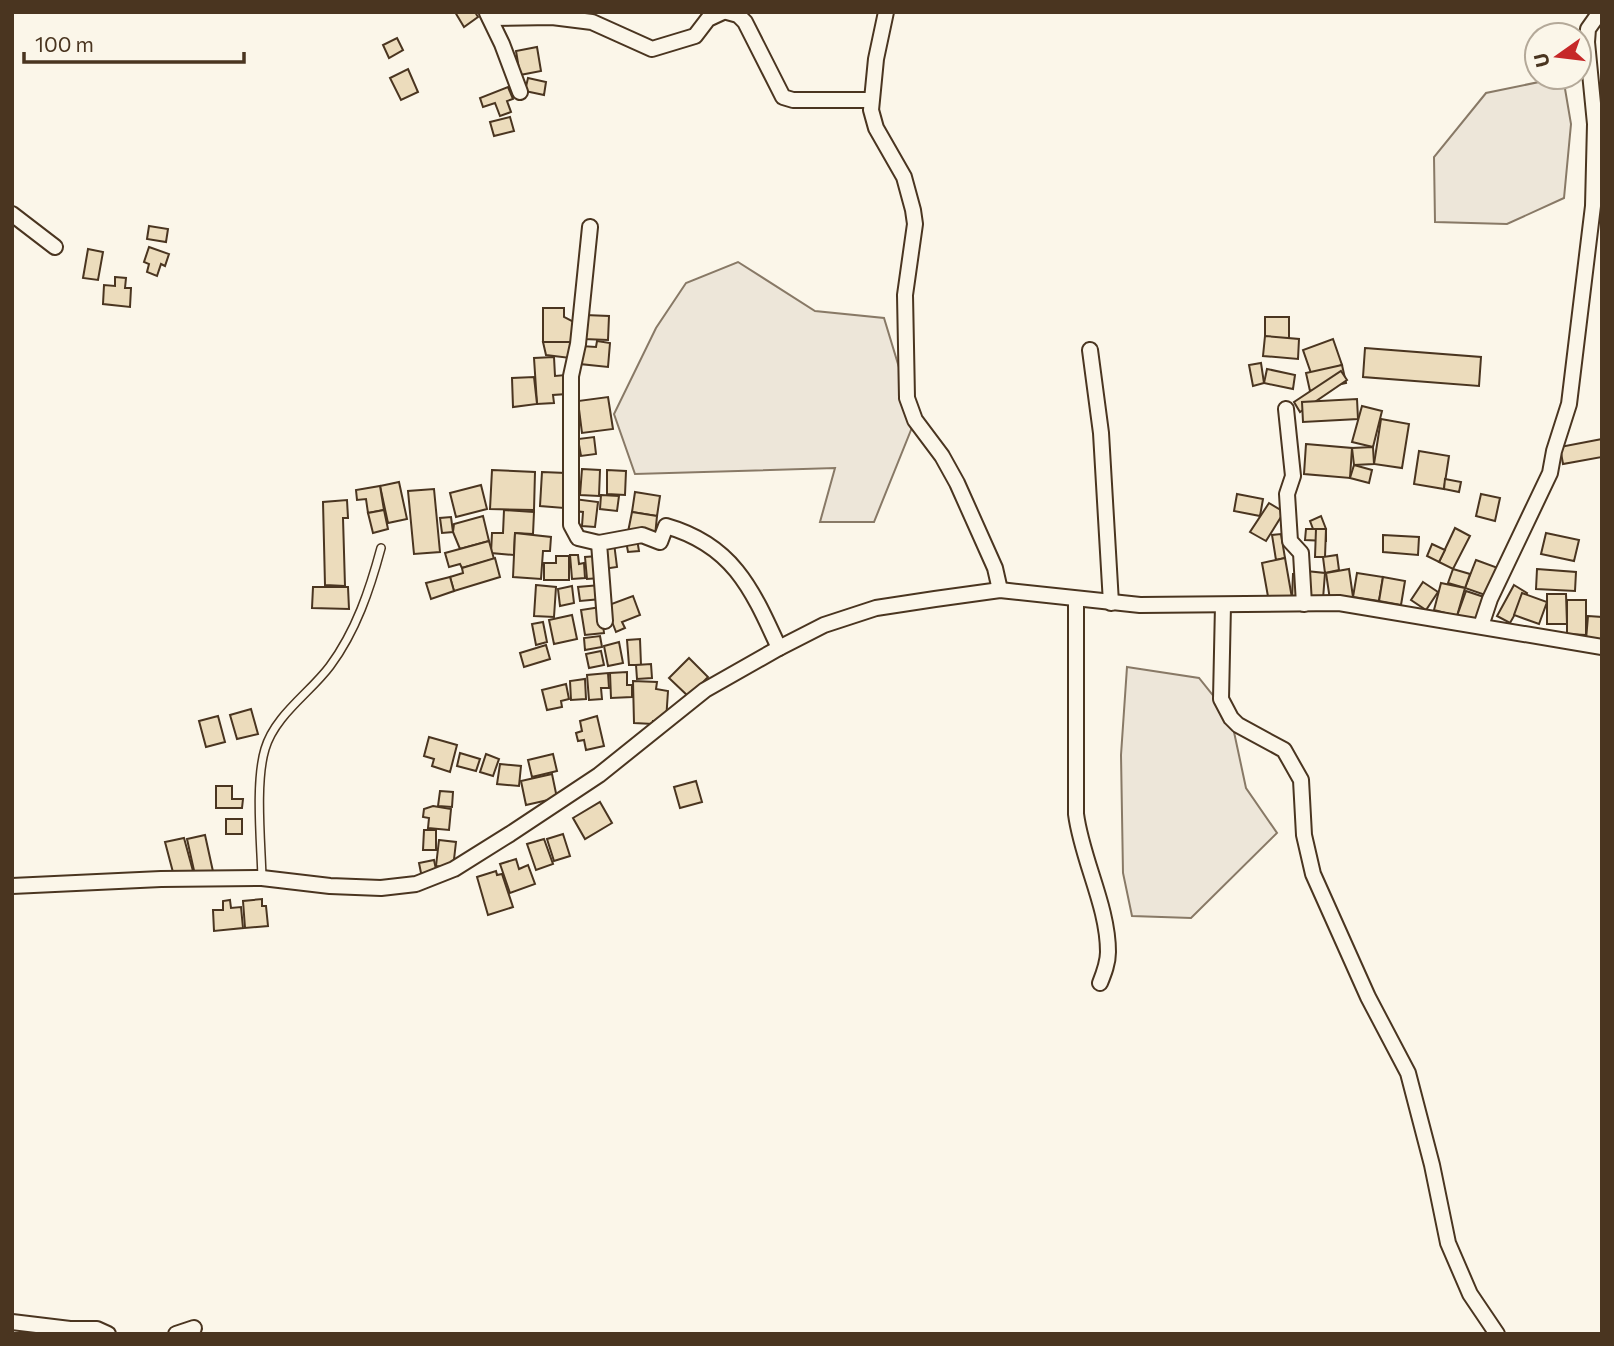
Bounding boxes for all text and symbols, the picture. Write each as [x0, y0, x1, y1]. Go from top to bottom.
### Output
scale bar [24, 21, 245, 65]
north arrow [1523, 21, 1593, 91]
text: 100 m [35, 31, 94, 56]
text: U [1528, 51, 1554, 70]

